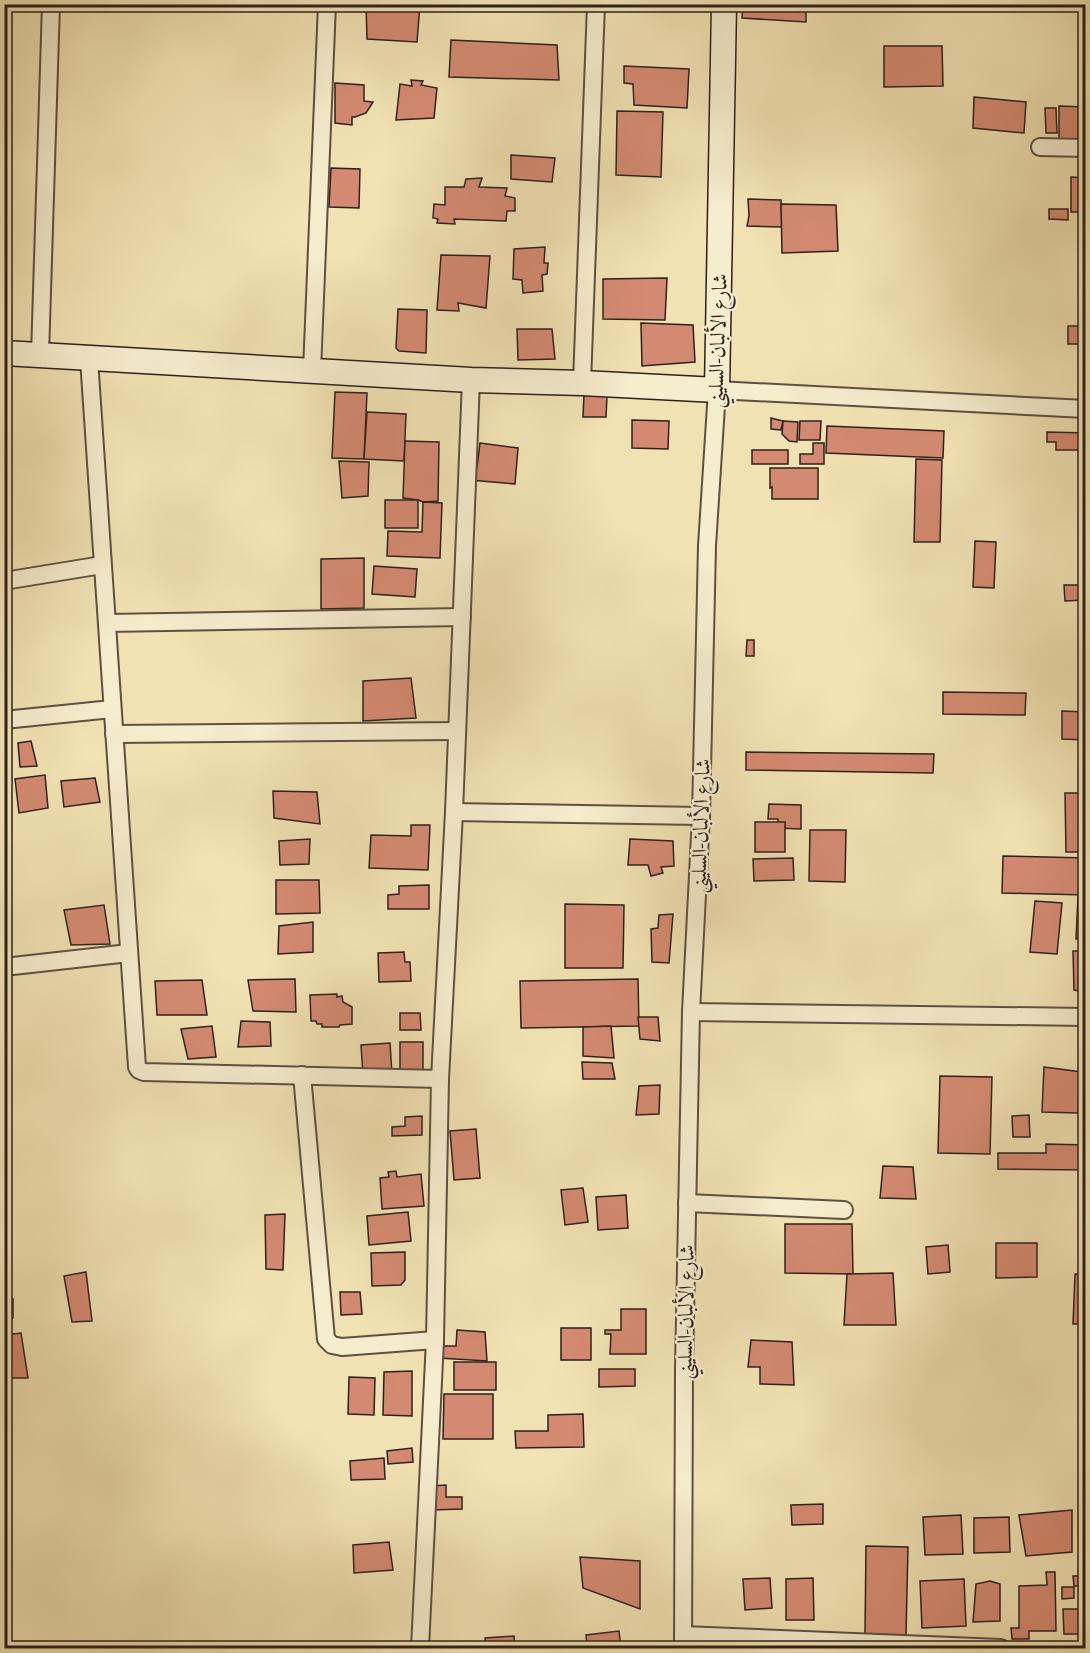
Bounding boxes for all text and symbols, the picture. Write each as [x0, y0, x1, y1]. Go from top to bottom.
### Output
street label: شارع الألبان-السليني [700, 273, 740, 409]
street label: شارع الألبان-السليني [683, 758, 723, 894]
street label: شارع الألبان-السليني [669, 1244, 707, 1380]

